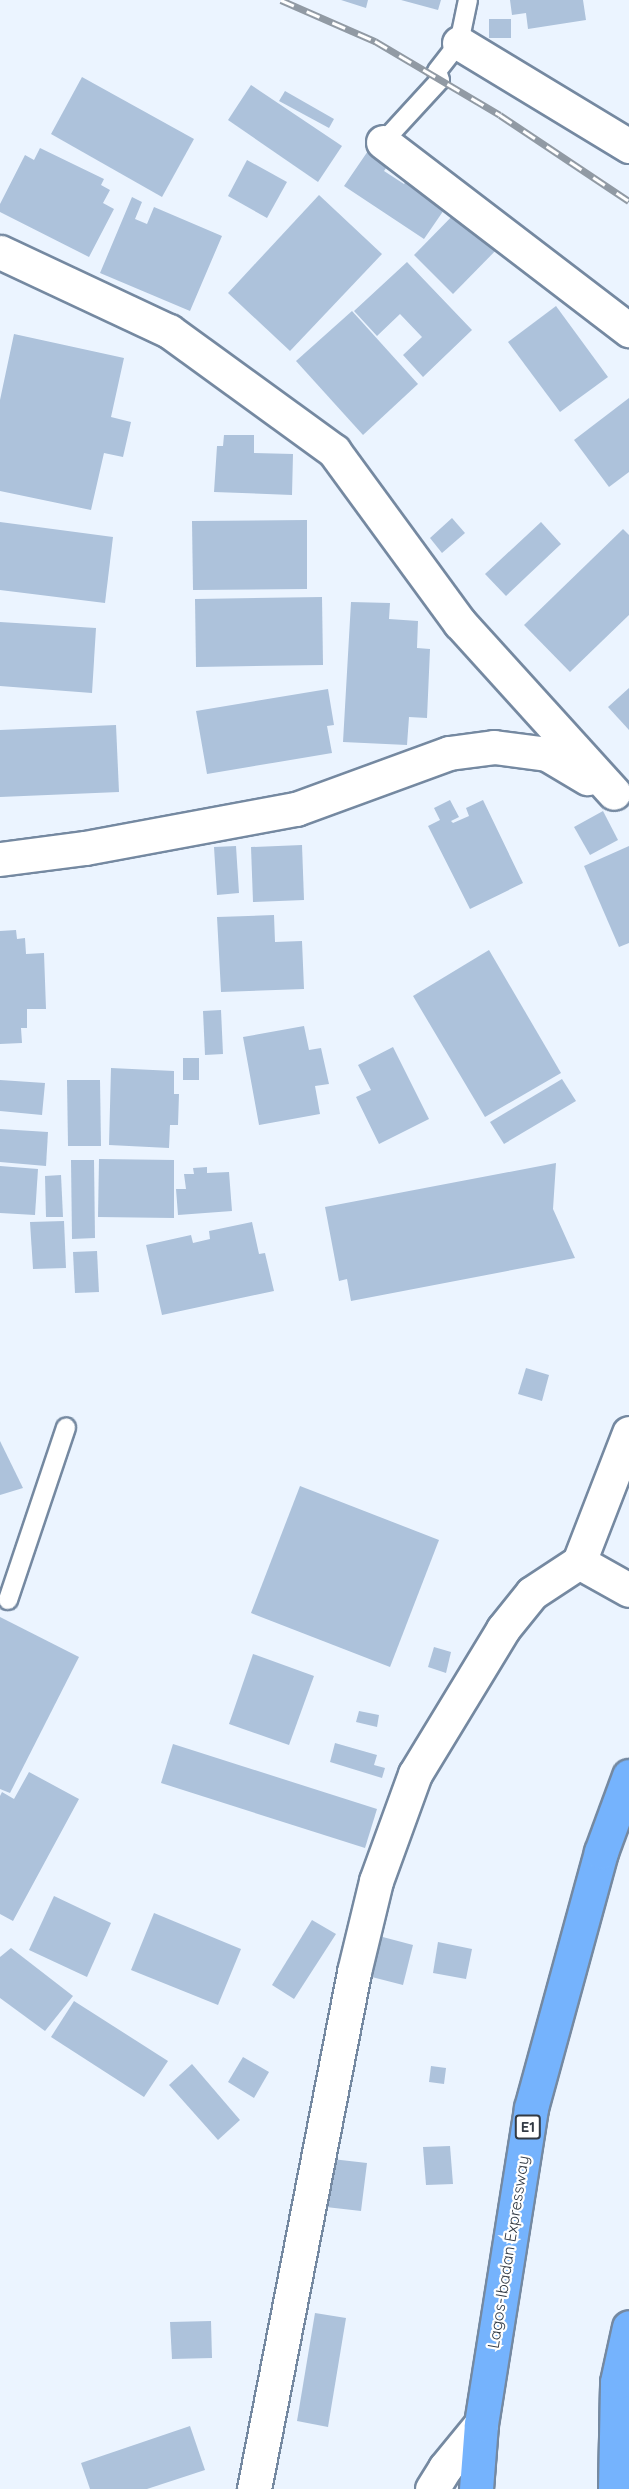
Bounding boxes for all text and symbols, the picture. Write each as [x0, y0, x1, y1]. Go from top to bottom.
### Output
road number: E1 [514, 2115, 542, 2139]
street label: Lagos-Ibadan Expressway [483, 2154, 533, 2350]

